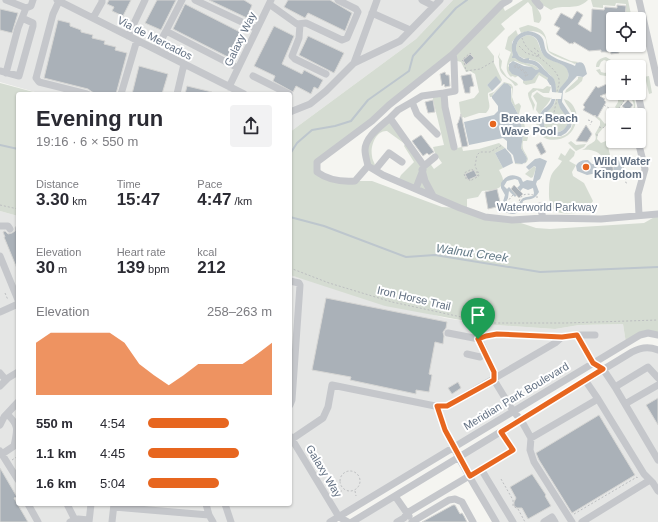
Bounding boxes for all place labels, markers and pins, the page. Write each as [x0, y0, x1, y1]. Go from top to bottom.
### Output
place label: Breaker Beach Wave Pool [501, 112, 578, 137]
marker: Breaker Beach Wave Pool [488, 119, 498, 129]
place label: Wild Water Kingdom [594, 155, 651, 180]
marker: Wild Water Kingdom [581, 162, 591, 172]
pin [461, 298, 495, 339]

